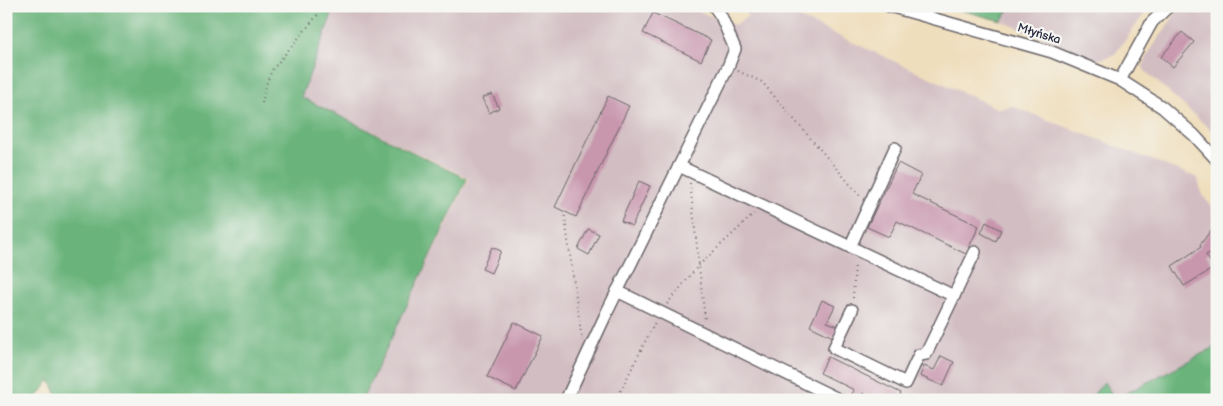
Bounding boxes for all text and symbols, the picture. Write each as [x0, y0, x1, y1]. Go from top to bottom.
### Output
street label: Młyńska [1016, 20, 1063, 48]

